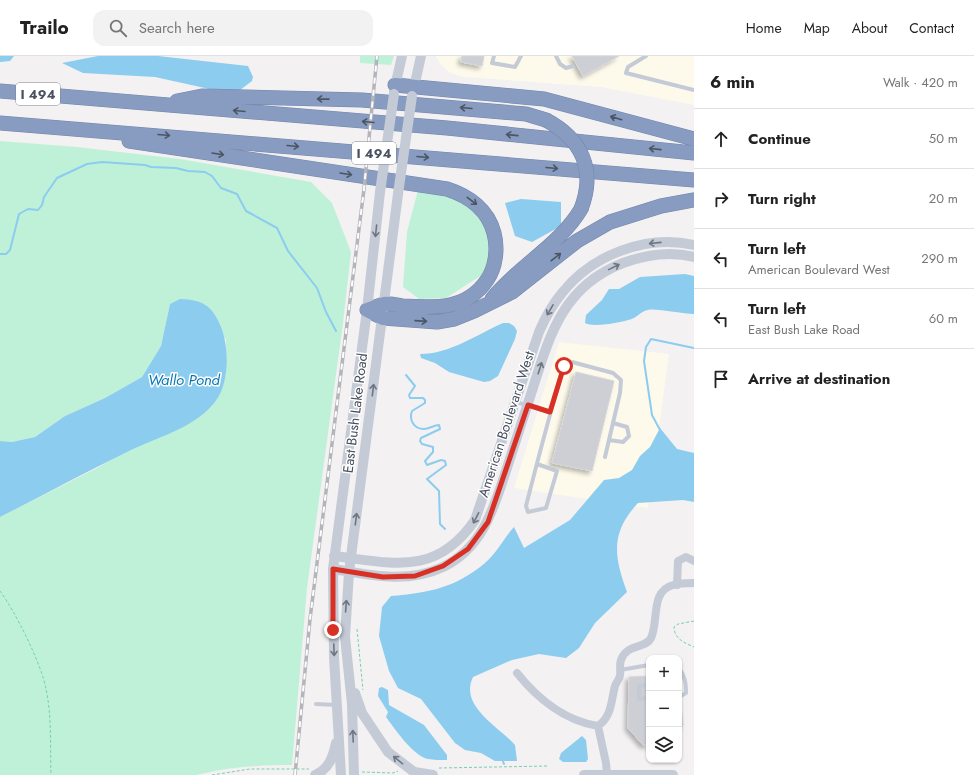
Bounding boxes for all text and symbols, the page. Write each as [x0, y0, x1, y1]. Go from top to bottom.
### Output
search box [93, 10, 373, 46]
text: Trailo [20, 14, 69, 41]
icon: search [107, 17, 129, 39]
text: Search here [139, 17, 215, 39]
text: Home [746, 18, 782, 38]
text: Map [804, 18, 830, 38]
text: About [852, 18, 887, 38]
text: Contact [909, 18, 954, 38]
text: 6 min [710, 70, 755, 94]
text: Walk · 420 m [883, 73, 958, 92]
road number: I 494 [16, 83, 60, 105]
one-way arrow [317, 95, 330, 103]
one-way arrow [460, 105, 473, 112]
one-way arrow [233, 107, 246, 114]
one-way arrow [610, 114, 623, 121]
one-way arrow [362, 118, 375, 125]
icon: ahead [710, 128, 732, 150]
text: Continue [748, 128, 811, 150]
text: 50 m [929, 129, 958, 148]
one-way arrow [506, 131, 519, 138]
one-way arrow [157, 132, 170, 139]
road number: I 494 [352, 142, 396, 164]
one-way arrow [286, 143, 299, 150]
one-way arrow [649, 145, 662, 153]
one-way arrow [211, 150, 224, 158]
one-way arrow [416, 153, 429, 161]
one-way arrow [545, 164, 558, 171]
one-way arrow [339, 170, 352, 178]
icon: right [710, 188, 732, 210]
text: Turn right [748, 188, 816, 210]
text: 20 m [929, 189, 958, 208]
one-way arrow [466, 197, 477, 206]
one-way arrow [372, 224, 379, 237]
text: Turn left [748, 238, 806, 260]
one-way arrow [649, 240, 662, 247]
icon: left [710, 248, 732, 270]
text: 290 m [921, 249, 958, 268]
one-way arrow [550, 253, 561, 262]
text: American Boulevard West [748, 260, 890, 279]
one-way arrow [608, 263, 620, 271]
text: Turn left [748, 298, 806, 320]
one-way arrow [545, 304, 553, 316]
icon: left [710, 308, 732, 330]
text: 60 m [929, 309, 958, 328]
one-way arrow [414, 317, 427, 324]
text: East Bush Lake Road [748, 320, 860, 339]
street label: American Boulevard West [473, 348, 539, 500]
street label: East Bush Lake Road [338, 352, 372, 474]
route start [555, 357, 573, 375]
one-way arrow [536, 363, 544, 375]
icon: arrive [710, 368, 732, 390]
text: Arrive at destination [748, 368, 890, 390]
water label: Wallo Pond [148, 369, 221, 391]
one-way arrow [369, 384, 376, 397]
one-way arrow [471, 512, 479, 524]
one-way arrow [352, 513, 360, 526]
one-way arrow [343, 600, 350, 613]
route end [324, 621, 342, 639]
one-way arrow [330, 643, 338, 656]
map controls [646, 655, 682, 763]
button: + [646, 655, 682, 691]
button: − [646, 691, 682, 727]
button: layers [646, 727, 682, 763]
one-way arrow [349, 730, 357, 743]
one-way arrow [393, 756, 404, 765]

